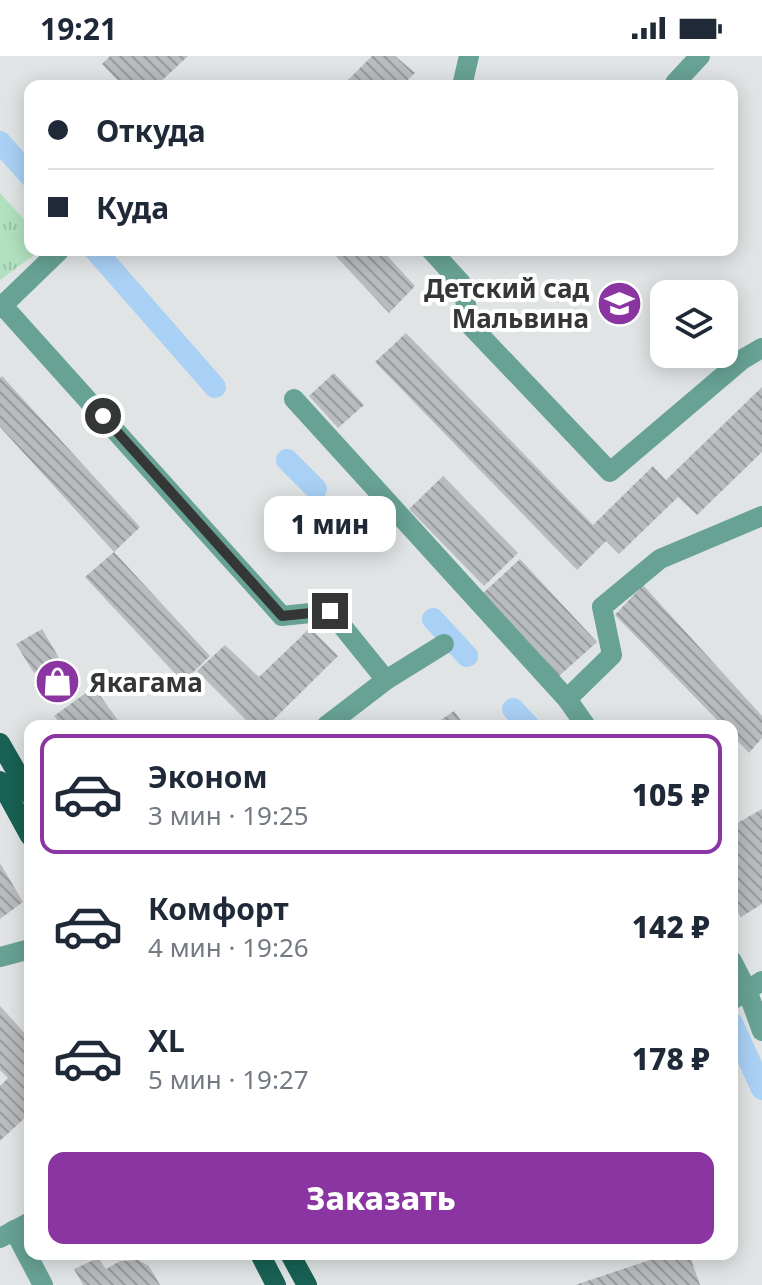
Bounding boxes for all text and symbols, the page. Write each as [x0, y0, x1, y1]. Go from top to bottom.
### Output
text: 19:21 [40, 8, 117, 49]
text: Откуда [96, 110, 206, 151]
text: Куда [96, 187, 169, 228]
place label: Детский сад Мальвина [424, 270, 589, 336]
school or university icon: Детский сад Мальвина [596, 279, 644, 327]
map controls [650, 280, 738, 368]
button: layers [650, 280, 738, 368]
route start [85, 398, 121, 434]
callout: 1 мин [264, 495, 396, 551]
text: 1 мин [291, 506, 369, 542]
route end [312, 593, 348, 629]
shop icon: Якагама [34, 658, 82, 706]
place label: Якагама [89, 664, 203, 700]
text: Эконом [148, 756, 268, 797]
icon: car [52, 758, 124, 830]
text: 105 ₽ [632, 774, 710, 815]
text: 3 мин · 19:25 [148, 797, 309, 833]
text: Комфорт [148, 888, 289, 929]
icon: car [52, 890, 124, 962]
text: 142 ₽ [632, 906, 710, 947]
text: 4 мин · 19:26 [148, 929, 309, 965]
text: XL [148, 1020, 185, 1061]
icon: car [52, 1022, 124, 1094]
text: 178 ₽ [632, 1038, 710, 1079]
text: 5 мин · 19:27 [148, 1061, 309, 1097]
button: Заказать [48, 1152, 714, 1244]

